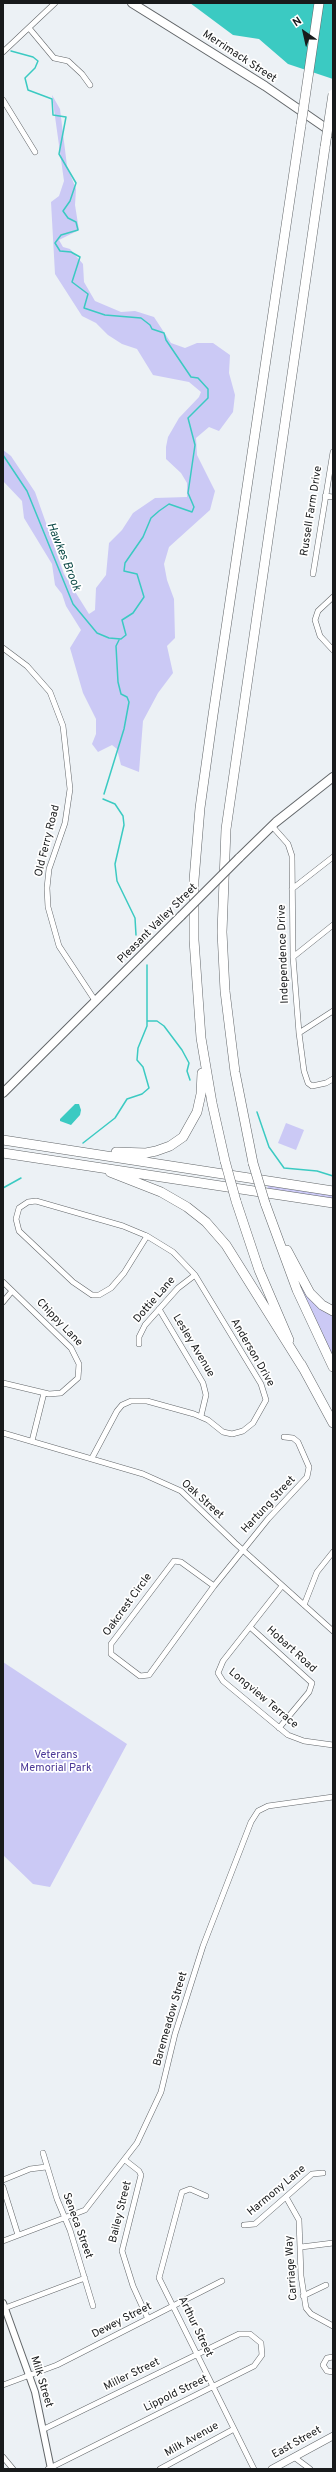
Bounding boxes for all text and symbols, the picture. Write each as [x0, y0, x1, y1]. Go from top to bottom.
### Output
north arrow [284, 12, 324, 52]
text: N [290, 14, 304, 30]
street label: Merrimack Street [199, 28, 279, 86]
street label: Russell Farm Drive [298, 465, 326, 557]
water label: Hawkes Brook [43, 521, 83, 593]
street label: Old Ferry Road [33, 804, 63, 878]
street label: Pleasant Valley Street [115, 881, 201, 967]
street label: Independence Drive [276, 904, 292, 1004]
street label: Dottie Lane [131, 1274, 179, 1326]
street label: Chippy Lane [33, 1296, 85, 1350]
street label: Lesley Avenue [169, 1312, 217, 1380]
street label: Anderson Drive [227, 1317, 277, 1389]
street label: Hartung Street [239, 1474, 299, 1536]
street label: Oak Street [178, 1478, 226, 1522]
street label: Oakcrest Circle [101, 1571, 155, 1639]
street label: Hobart Road [263, 1624, 319, 1676]
street label: Longview Terrace [226, 1666, 300, 1732]
park label: Veterans Memorial Park [20, 1749, 92, 1775]
street label: Baremeadow Street [151, 1970, 191, 2068]
street label: Harmony Lane [245, 2163, 309, 2219]
street label: Bailey Street [107, 2180, 135, 2244]
street label: Seneca Street [59, 2191, 95, 2261]
street label: Carriage Way [283, 2235, 301, 2301]
street label: Arthur Street [175, 2295, 215, 2359]
street label: Dewey Street [90, 2300, 154, 2342]
street label: Milk Street [27, 2355, 55, 2409]
street label: Miller Street [102, 2356, 162, 2394]
street label: Lippold Street [142, 2373, 210, 2415]
street label: Milk Avenue [163, 2420, 221, 2460]
street label: East Street [270, 2424, 324, 2462]

